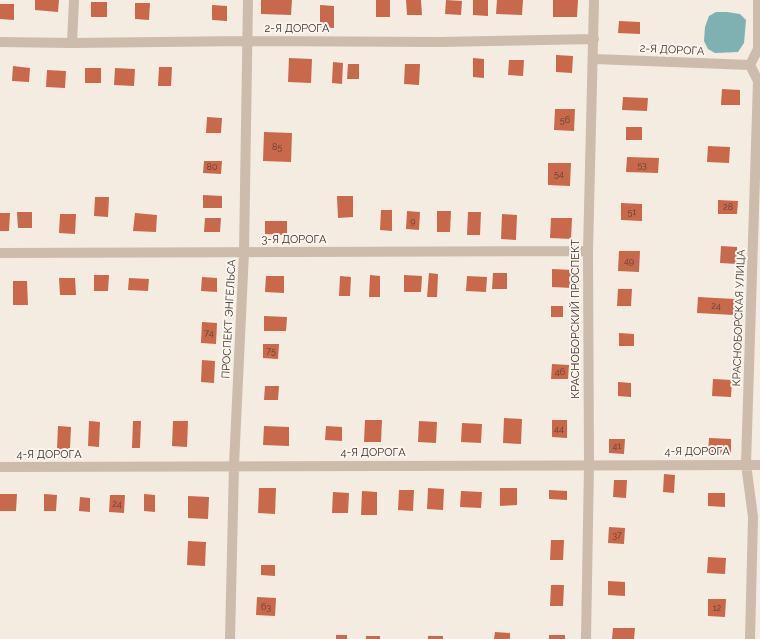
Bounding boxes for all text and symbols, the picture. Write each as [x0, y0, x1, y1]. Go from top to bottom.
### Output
street label: 2-Я ДОРОГА [265, 22, 329, 36]
street label: 2-Я ДОРОГА [639, 42, 705, 58]
house number: 56 [560, 115, 570, 125]
house number: 85 [272, 142, 282, 152]
house number: 53 [637, 160, 647, 170]
house number: 80 [207, 162, 217, 172]
house number: 54 [554, 169, 564, 179]
house number: 28 [723, 202, 733, 212]
house number: 51 [628, 207, 636, 217]
house number: 9 [410, 216, 416, 226]
street label: 3-Я ДОРОГА [261, 233, 327, 247]
street label: КРАСНОБОРСКИЙ ПРОСПЕКТ [569, 239, 583, 399]
street label: КРАСНОБОРСКАЯ УЛИЦА [730, 249, 748, 387]
house number: 49 [624, 256, 634, 266]
street label: ПРОСПЕКТ ЭНГЕЛЬСА [219, 259, 239, 379]
house number: 24 [711, 301, 721, 311]
house number: 74 [204, 328, 214, 338]
house number: 75 [266, 346, 276, 356]
house number: 46 [555, 367, 565, 377]
house number: 44 [554, 424, 564, 434]
house number: 41 [613, 441, 621, 451]
street label: 4-Я ДОРОГА [664, 445, 730, 459]
street label: 4-Я ДОРОГА [340, 446, 406, 460]
street label: 4-Я ДОРОГА [16, 448, 82, 462]
house number: 24 [112, 499, 122, 509]
house number: 37 [612, 530, 622, 540]
house number: 63 [261, 602, 271, 612]
house number: 12 [713, 603, 721, 613]

